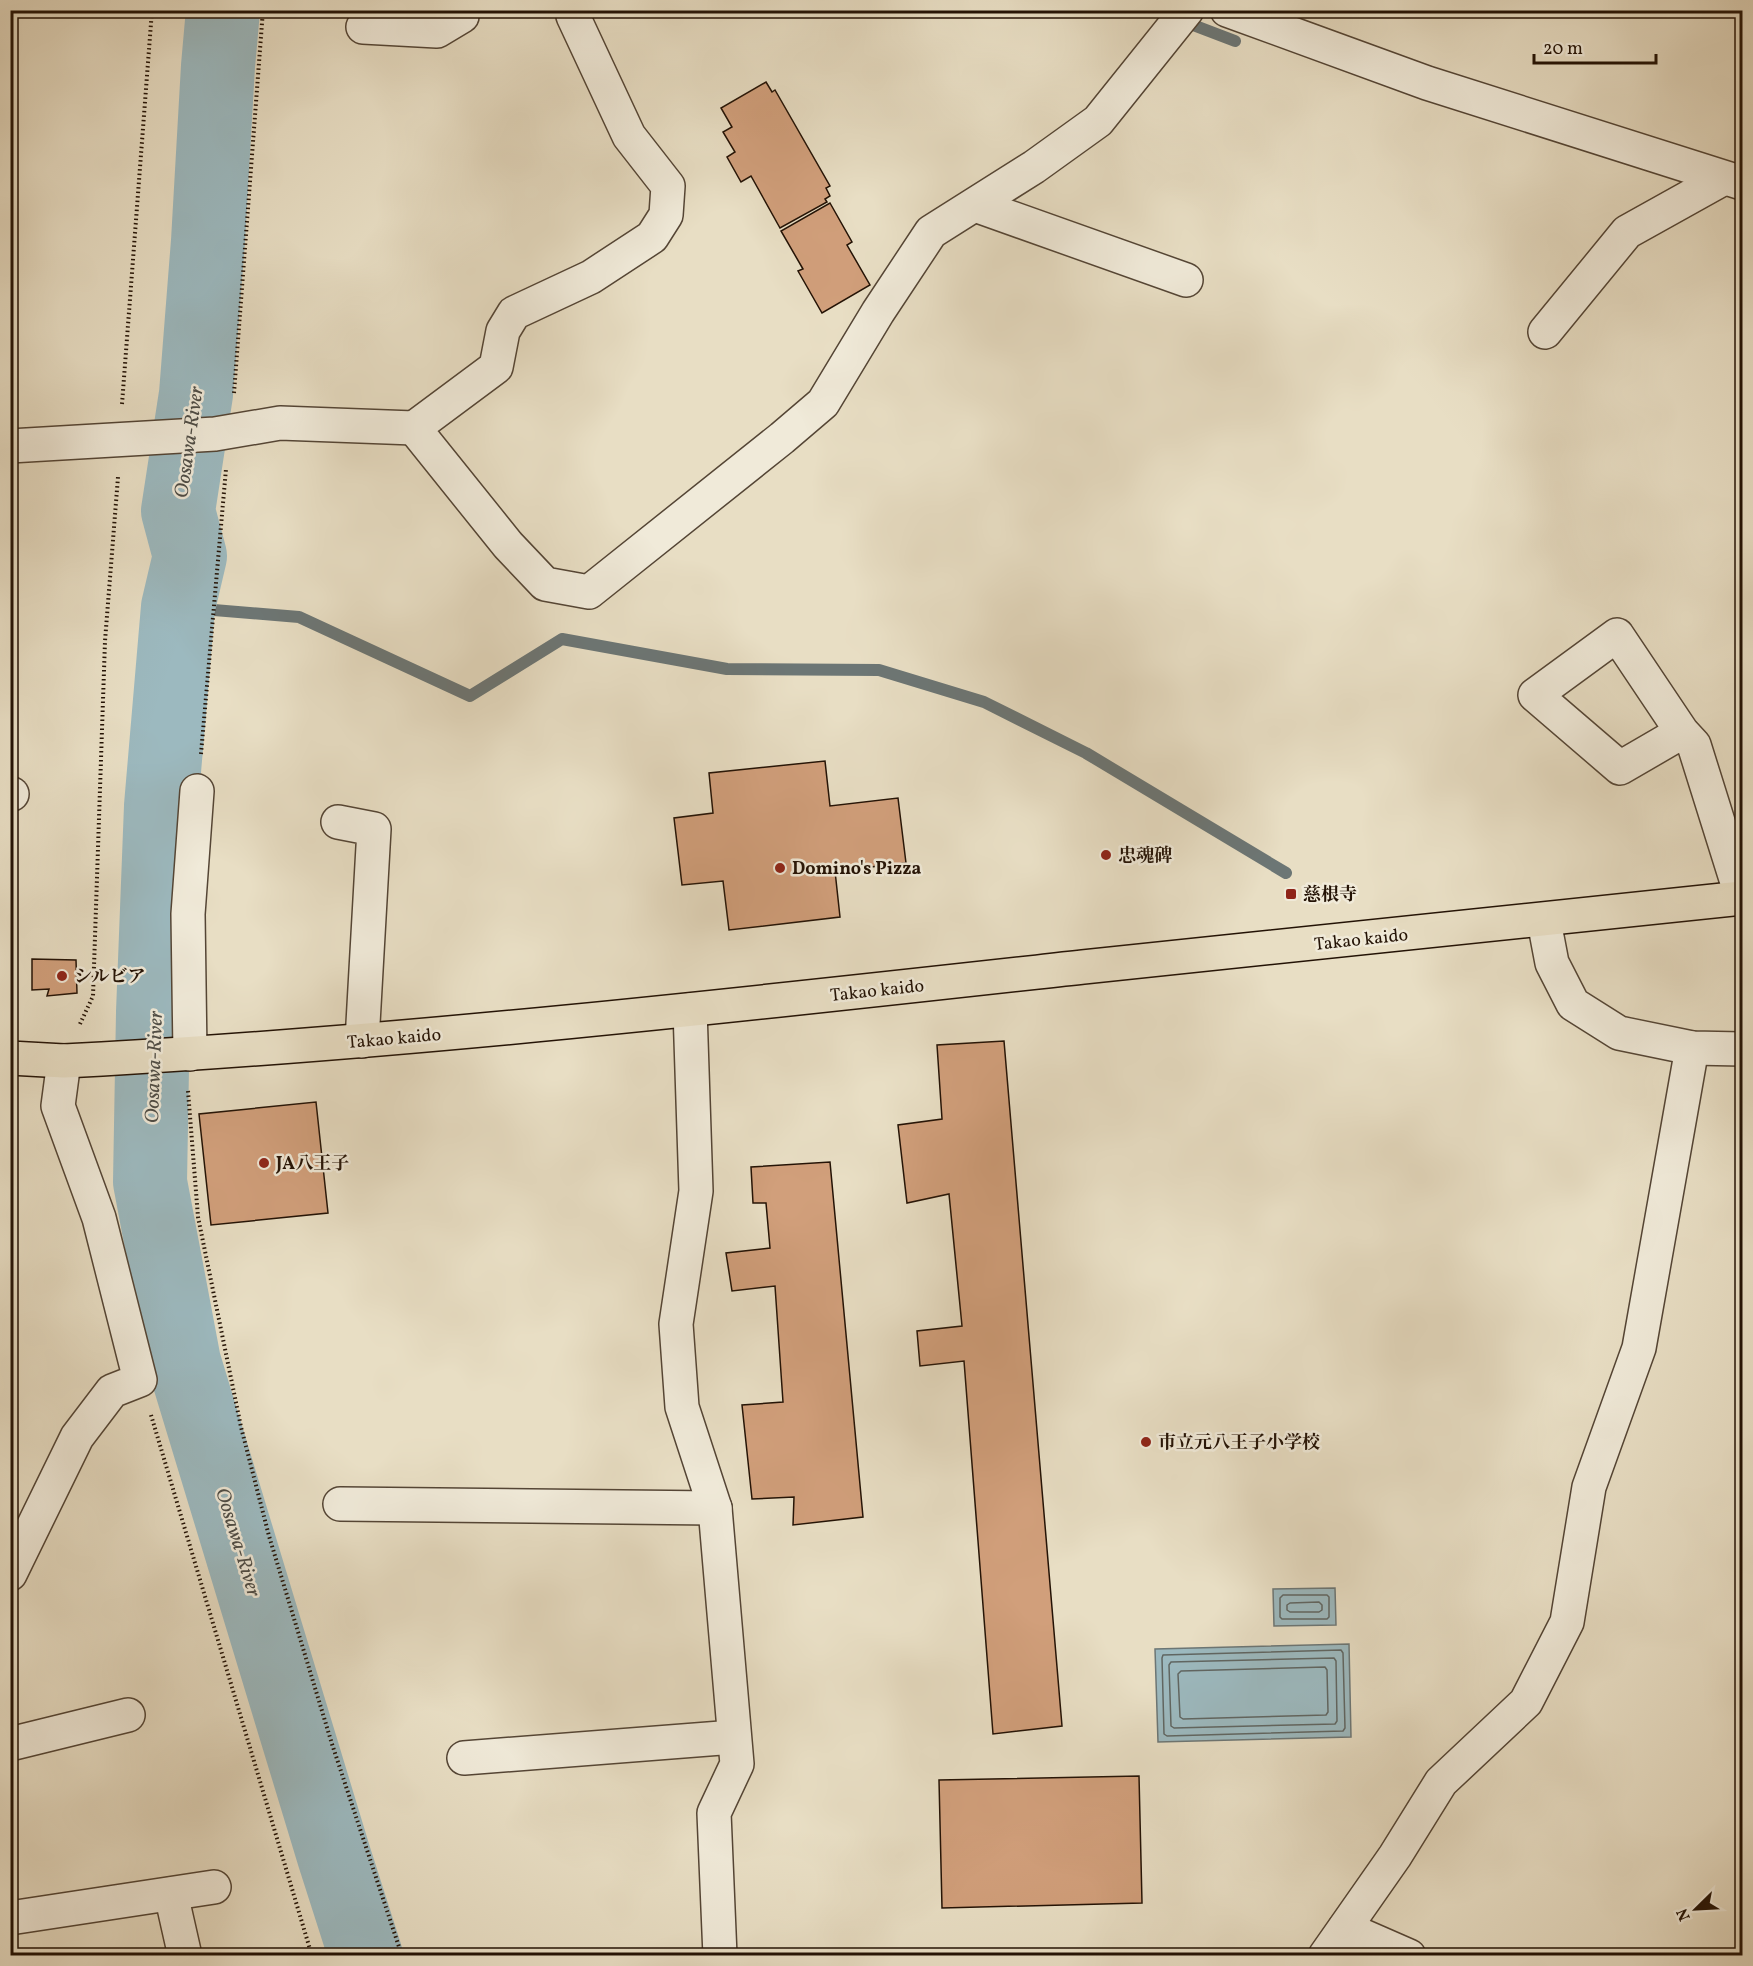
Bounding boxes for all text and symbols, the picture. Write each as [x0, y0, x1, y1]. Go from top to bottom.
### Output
scale bar [1534, 27, 1656, 65]
text: 20 m [1543, 37, 1583, 62]
water label: Oosawa-River [168, 384, 212, 500]
place label: 忠魂碑 [1118, 844, 1172, 869]
marker: 忠魂碑 [1099, 848, 1113, 862]
place label: Domino's Pizza [792, 857, 921, 882]
marker: Domino's Pizza [773, 861, 787, 875]
place label: 慈根寺 [1303, 883, 1357, 908]
marker: 慈根寺 [1284, 887, 1298, 901]
street label: Takao kaido [1313, 923, 1409, 958]
place label: シルビア [74, 965, 146, 990]
marker: シルビア [55, 969, 69, 983]
street label: Takao kaido [829, 974, 925, 1009]
water label: Oosawa-River [139, 1010, 171, 1124]
street label: Takao kaido [346, 1023, 442, 1056]
place label: JA八王子 [275, 1152, 349, 1177]
marker: JA八王子 [257, 1156, 271, 1170]
place label: 市立元八王子小学校 [1158, 1431, 1320, 1456]
marker: 市立元八王子小学校 [1139, 1435, 1153, 1449]
water label: Oosawa-River [207, 1485, 267, 1601]
north arrow [1666, 1879, 1726, 1939]
text: N [1672, 1904, 1697, 1924]

